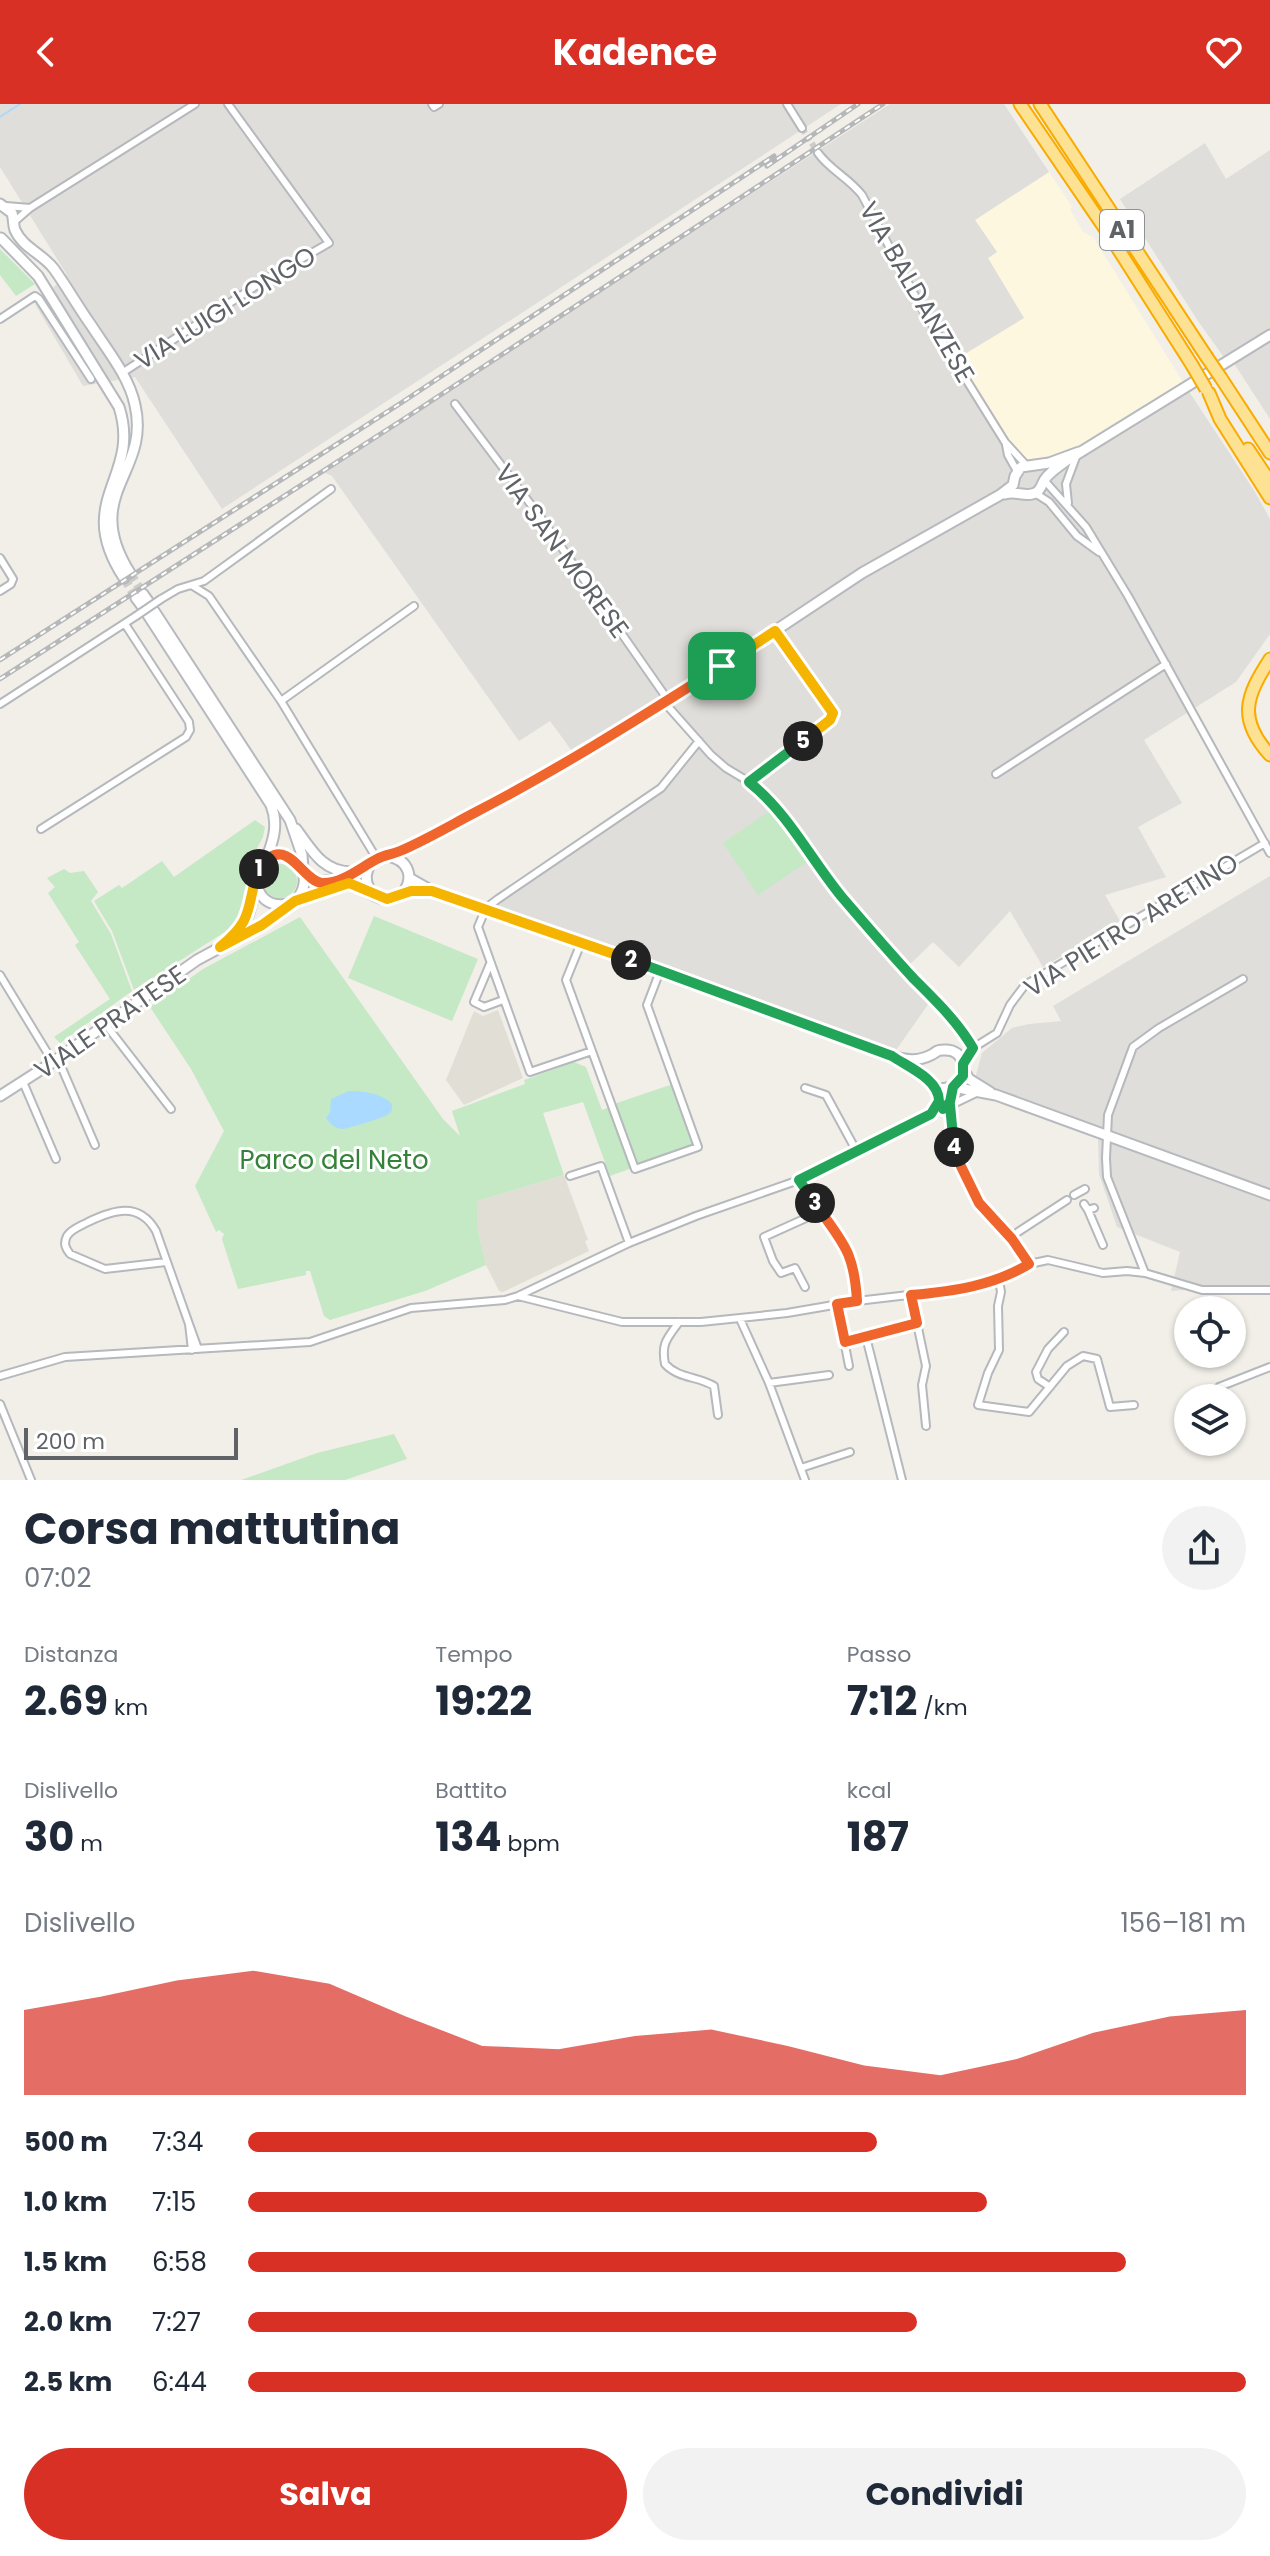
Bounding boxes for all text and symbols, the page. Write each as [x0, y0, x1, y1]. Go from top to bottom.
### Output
text: Kadence [553, 27, 717, 78]
icon: back [24, 30, 68, 74]
icon: heart [1202, 30, 1246, 74]
street label: VIA BALDANZESE [851, 195, 983, 389]
road number: A1 [1100, 210, 1144, 250]
street label: VIA LUIGI LONGO [127, 238, 323, 378]
street label: VIA SAN MORESE [487, 457, 637, 645]
pin [688, 632, 756, 700]
icon: arrive [700, 644, 744, 688]
pin: 5 [783, 721, 823, 761]
text: 5 [796, 725, 810, 756]
street label: VIA PIETRO ARETINO [1017, 844, 1245, 1006]
pin: 1 [239, 849, 279, 889]
text: 1 [255, 853, 263, 884]
pin: 2 [611, 940, 651, 980]
text: 2 [625, 944, 637, 975]
street label: VIALE PRATESE [27, 956, 193, 1088]
pin: 4 [934, 1127, 974, 1167]
text: 4 [947, 1131, 961, 1162]
park label: Parco del Neto [239, 1142, 429, 1178]
pin: 3 [795, 1183, 835, 1223]
text: 3 [808, 1187, 822, 1218]
map controls [1174, 1296, 1246, 1456]
button: locate [1174, 1296, 1246, 1368]
button: layers [1174, 1384, 1246, 1456]
scale bar [24, 1424, 238, 1460]
text: 200 m [36, 1426, 105, 1457]
text: Corsa mattutina [24, 1498, 400, 1559]
button: share [1162, 1506, 1246, 1590]
text: 07:02 [24, 1560, 91, 1596]
text: Distanza [24, 1639, 118, 1670]
text: Tempo [435, 1639, 512, 1670]
text: Passo [847, 1639, 911, 1670]
text: 2.69 [24, 1673, 108, 1729]
text: 19:22 [435, 1673, 532, 1729]
text: 7:12 [847, 1673, 917, 1729]
text: km [108, 1692, 148, 1723]
text: /km [917, 1692, 968, 1723]
text: Dislivello [24, 1775, 118, 1806]
text: Battito [435, 1775, 507, 1806]
text: kcal [847, 1775, 892, 1806]
text: 30 [24, 1809, 74, 1865]
text: 134 [435, 1809, 502, 1865]
text: 187 [847, 1809, 909, 1865]
text: m [74, 1828, 103, 1859]
text: bpm [502, 1828, 560, 1859]
text: Dislivello [24, 1905, 135, 1941]
text: 156–181 m [1120, 1905, 1246, 1941]
text: 500 m [24, 2124, 108, 2160]
text: 7:34 [152, 2124, 203, 2160]
text: 1.0 km [24, 2184, 107, 2220]
text: 7:15 [152, 2184, 196, 2220]
text: 1.5 km [24, 2244, 107, 2280]
text: 6:58 [152, 2244, 207, 2280]
text: 2.0 km [24, 2304, 112, 2340]
text: 7:27 [152, 2304, 201, 2340]
text: 2.5 km [24, 2364, 112, 2400]
text: 6:44 [152, 2364, 207, 2400]
button: Salva [24, 2448, 627, 2540]
button: Condividi [643, 2448, 1246, 2540]

